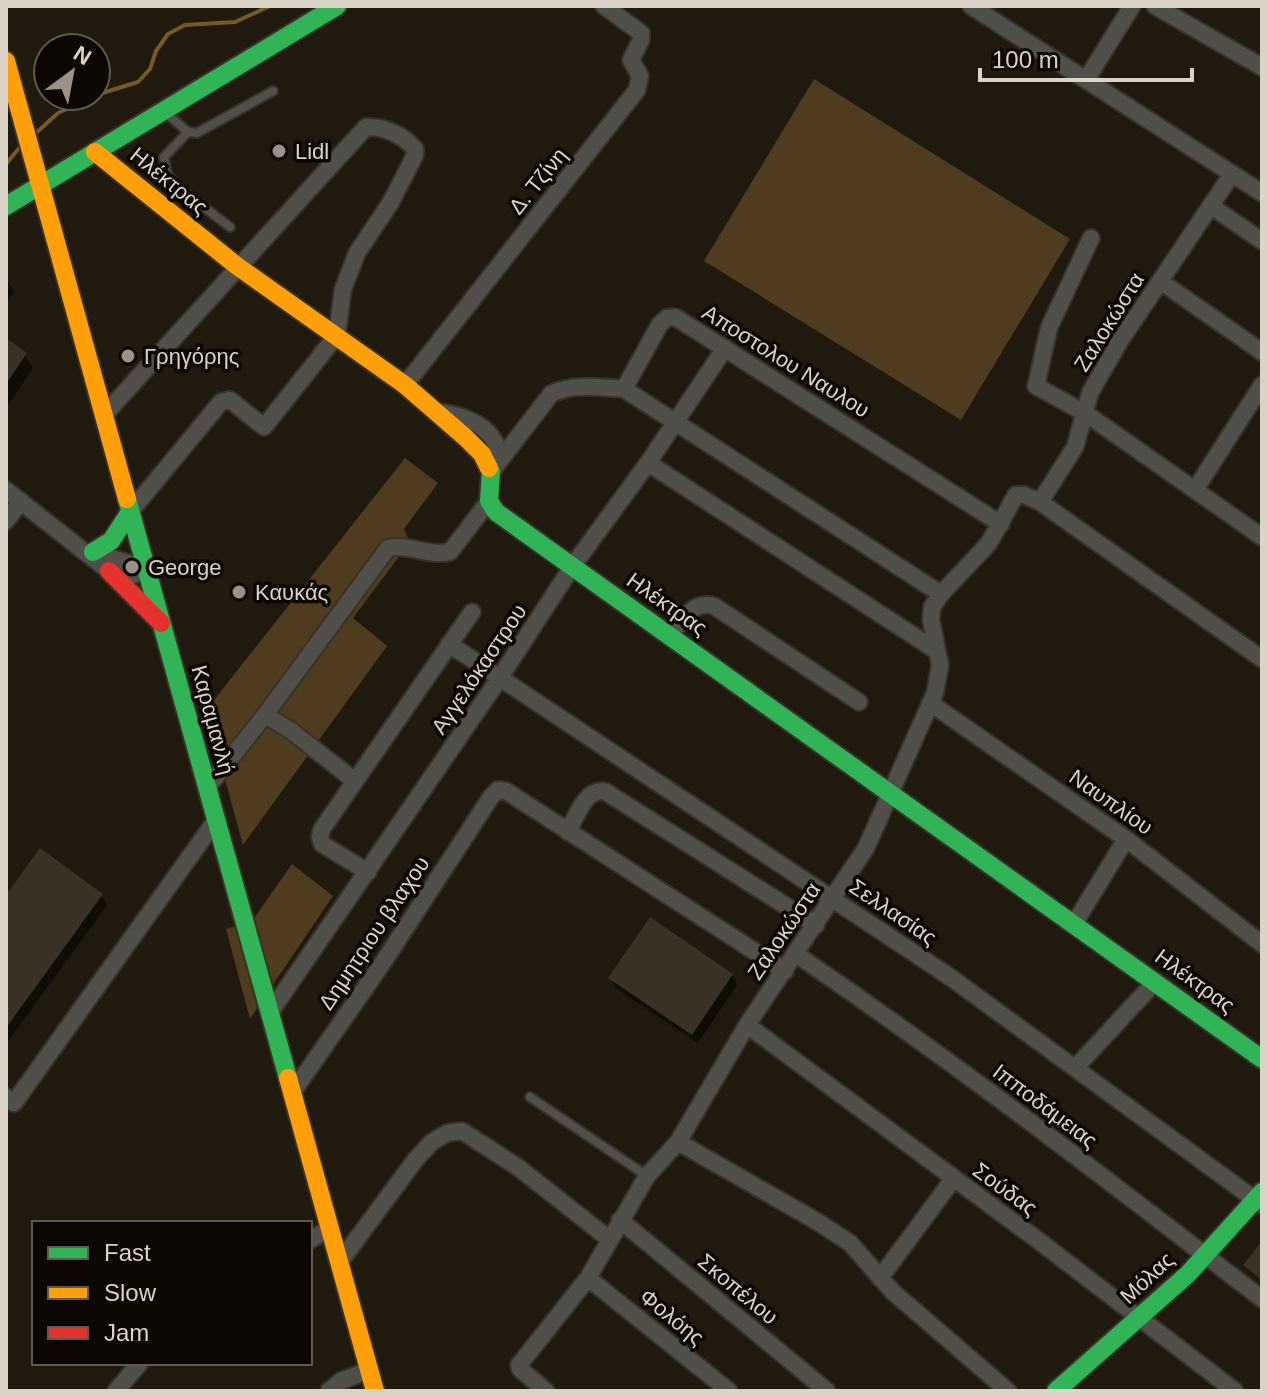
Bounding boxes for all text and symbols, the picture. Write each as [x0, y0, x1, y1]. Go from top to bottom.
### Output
north arrow [32, 32, 112, 112]
scale bar [980, 32, 1192, 82]
text: N [69, 41, 96, 70]
text: 100 m [992, 46, 1059, 73]
place label: Lidl [295, 139, 329, 164]
street label: Ηλέκτρας [125, 142, 213, 220]
marker: Lidl [270, 142, 288, 160]
street label: Δ. Τζίνη [504, 143, 572, 219]
street label: Ζαλοκώστα [1069, 268, 1149, 376]
street label: Αποστολου Ναυλου [698, 299, 874, 423]
place label: Γρηγόρης [144, 344, 239, 369]
marker: Γρηγόρης [119, 347, 137, 365]
place label: George [148, 555, 221, 580]
marker: George [123, 558, 141, 576]
street label: Ηλέκτρας [622, 567, 712, 641]
place label: Καυκάς [255, 580, 328, 605]
marker: Καυκάς [230, 583, 248, 601]
street label: Αγγελόκαστρου [426, 599, 532, 739]
street label: Καραμανλή [186, 663, 240, 777]
street label: Ναυπλίου [1065, 764, 1157, 840]
street label: Δημητριου βλαχου [313, 852, 435, 1014]
street label: Σελλασίας [845, 874, 941, 950]
street label: Ζαλοκώστα [742, 878, 826, 984]
street label: Ηλέκτρας [1150, 944, 1240, 1018]
street label: Ιπποδάμειας [988, 1059, 1102, 1153]
street label: Σούδας [968, 1157, 1042, 1221]
legend [32, 1221, 312, 1365]
text: Fast [104, 1239, 151, 1266]
street label: Μόλας [1115, 1247, 1179, 1309]
street label: Σκοπέλου [693, 1249, 783, 1329]
text: Slow [104, 1279, 157, 1306]
street label: Φολόης [635, 1284, 709, 1350]
text: Jam [104, 1319, 149, 1346]

